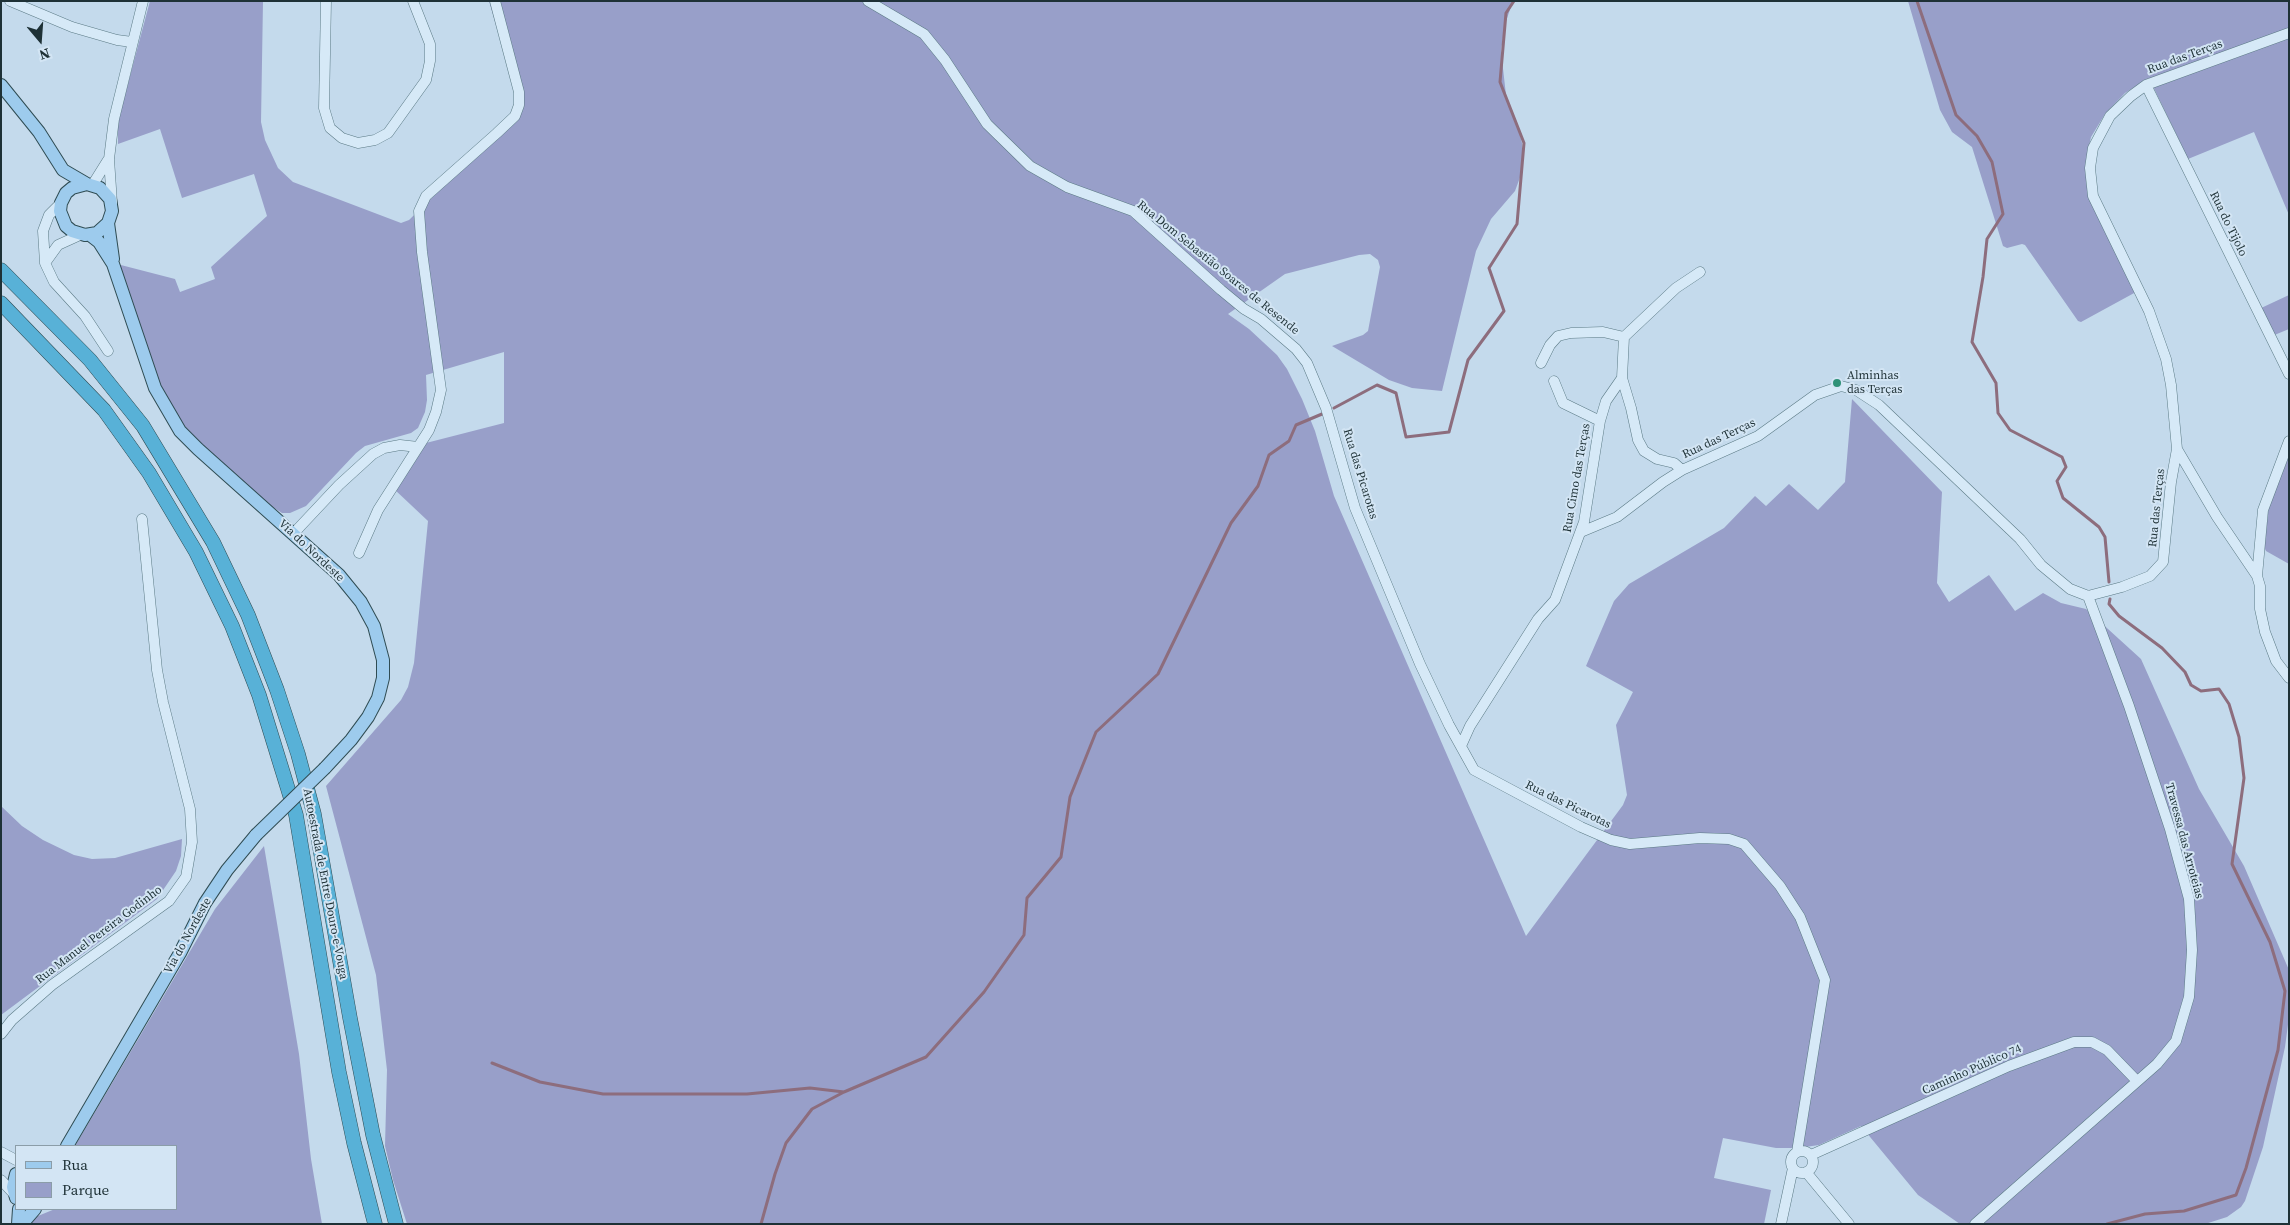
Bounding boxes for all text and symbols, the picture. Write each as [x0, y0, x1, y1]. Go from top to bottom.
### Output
north arrow [15, 15, 65, 65]
street label: Rua das Terças [2145, 37, 2225, 77]
text: N [37, 43, 53, 65]
street label: Rua do Tijolo [2206, 189, 2250, 259]
street label: Rua Dom Sebastião Soares de Resende [1134, 198, 1302, 338]
place label: Alminhas das Terças [1847, 369, 1902, 397]
marker: Alminhas das Terças [1831, 377, 1843, 389]
street label: Rua das Terças [1680, 416, 1758, 462]
street label: Rua Cimo das Terças [1560, 422, 1594, 534]
street label: Rua das Picarotas [1339, 427, 1381, 521]
street label: Rua das Terças [2146, 468, 2168, 548]
street label: Via do Nordeste [275, 517, 347, 585]
street label: Rua das Picarotas [1523, 778, 1613, 832]
street label: Travessa das Arroteias [2162, 782, 2206, 900]
street label: Autoestrada de Entre Douro-e-Vouga [299, 787, 351, 981]
street label: Rua Manuel Pereira Godinho [33, 883, 165, 987]
street label: Via do Nordeste [161, 895, 215, 977]
street label: Caminho Público 74 [1920, 1042, 2024, 1098]
legend [15, 1145, 178, 1210]
text: Rua [62, 1154, 88, 1175]
text: Parque [62, 1179, 109, 1200]

